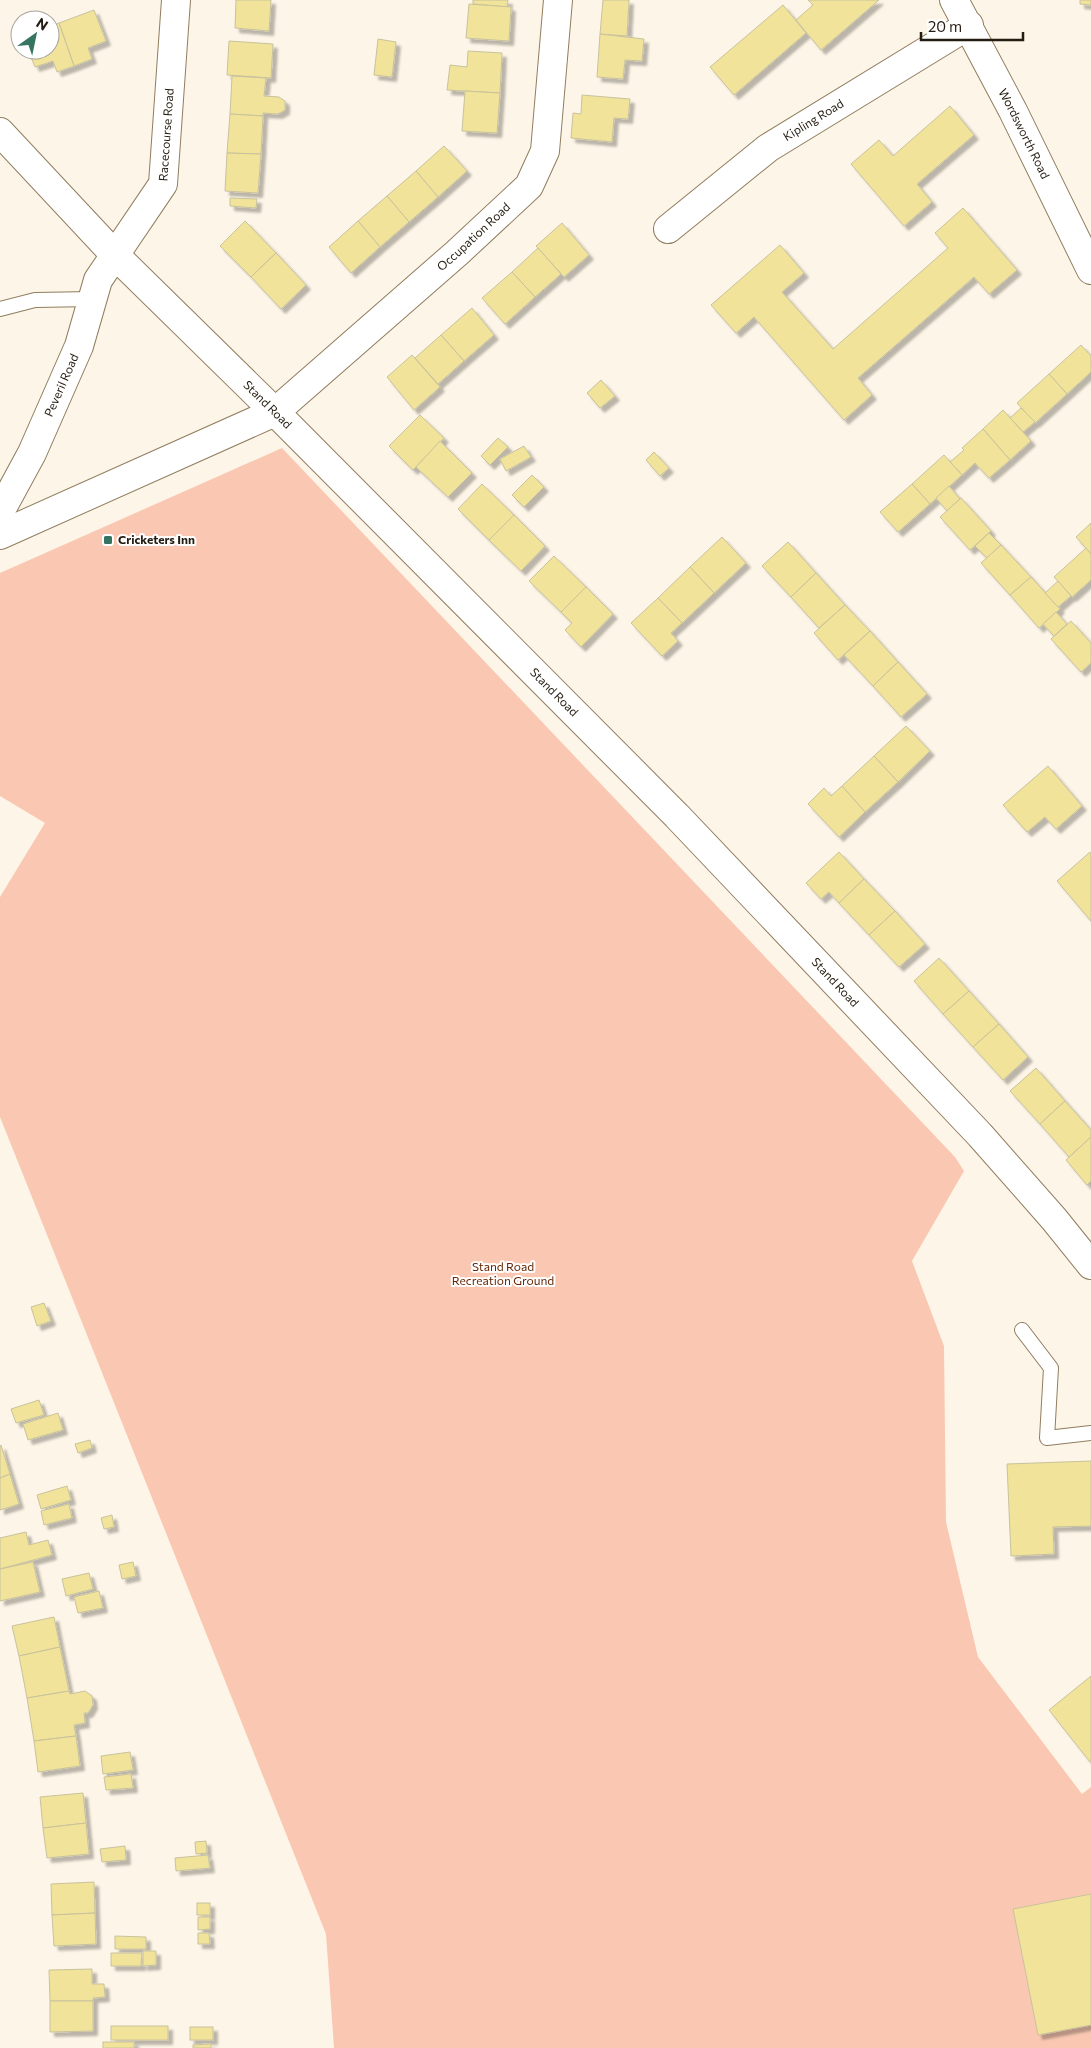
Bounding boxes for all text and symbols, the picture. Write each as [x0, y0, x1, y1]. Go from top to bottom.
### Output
north arrow [10, 10, 60, 60]
scale bar [921, 10, 1024, 42]
text: N [33, 14, 51, 34]
text: 20 m [928, 17, 962, 35]
street label: Wordsworth Road [996, 86, 1053, 181]
street label: Racecourse Road [155, 88, 176, 182]
street label: Kipling Road [780, 96, 846, 143]
street label: Occupation Road [434, 199, 513, 273]
street label: Peveril Road [41, 351, 81, 418]
street label: Stand Road [241, 377, 295, 431]
place label: Cricketers Inn [118, 532, 195, 546]
marker: Cricketers Inn [102, 534, 114, 546]
street label: Stand Road [528, 665, 582, 719]
street label: Stand Road [809, 954, 862, 1009]
park label: Stand Road Recreation Ground [452, 1259, 554, 1287]

